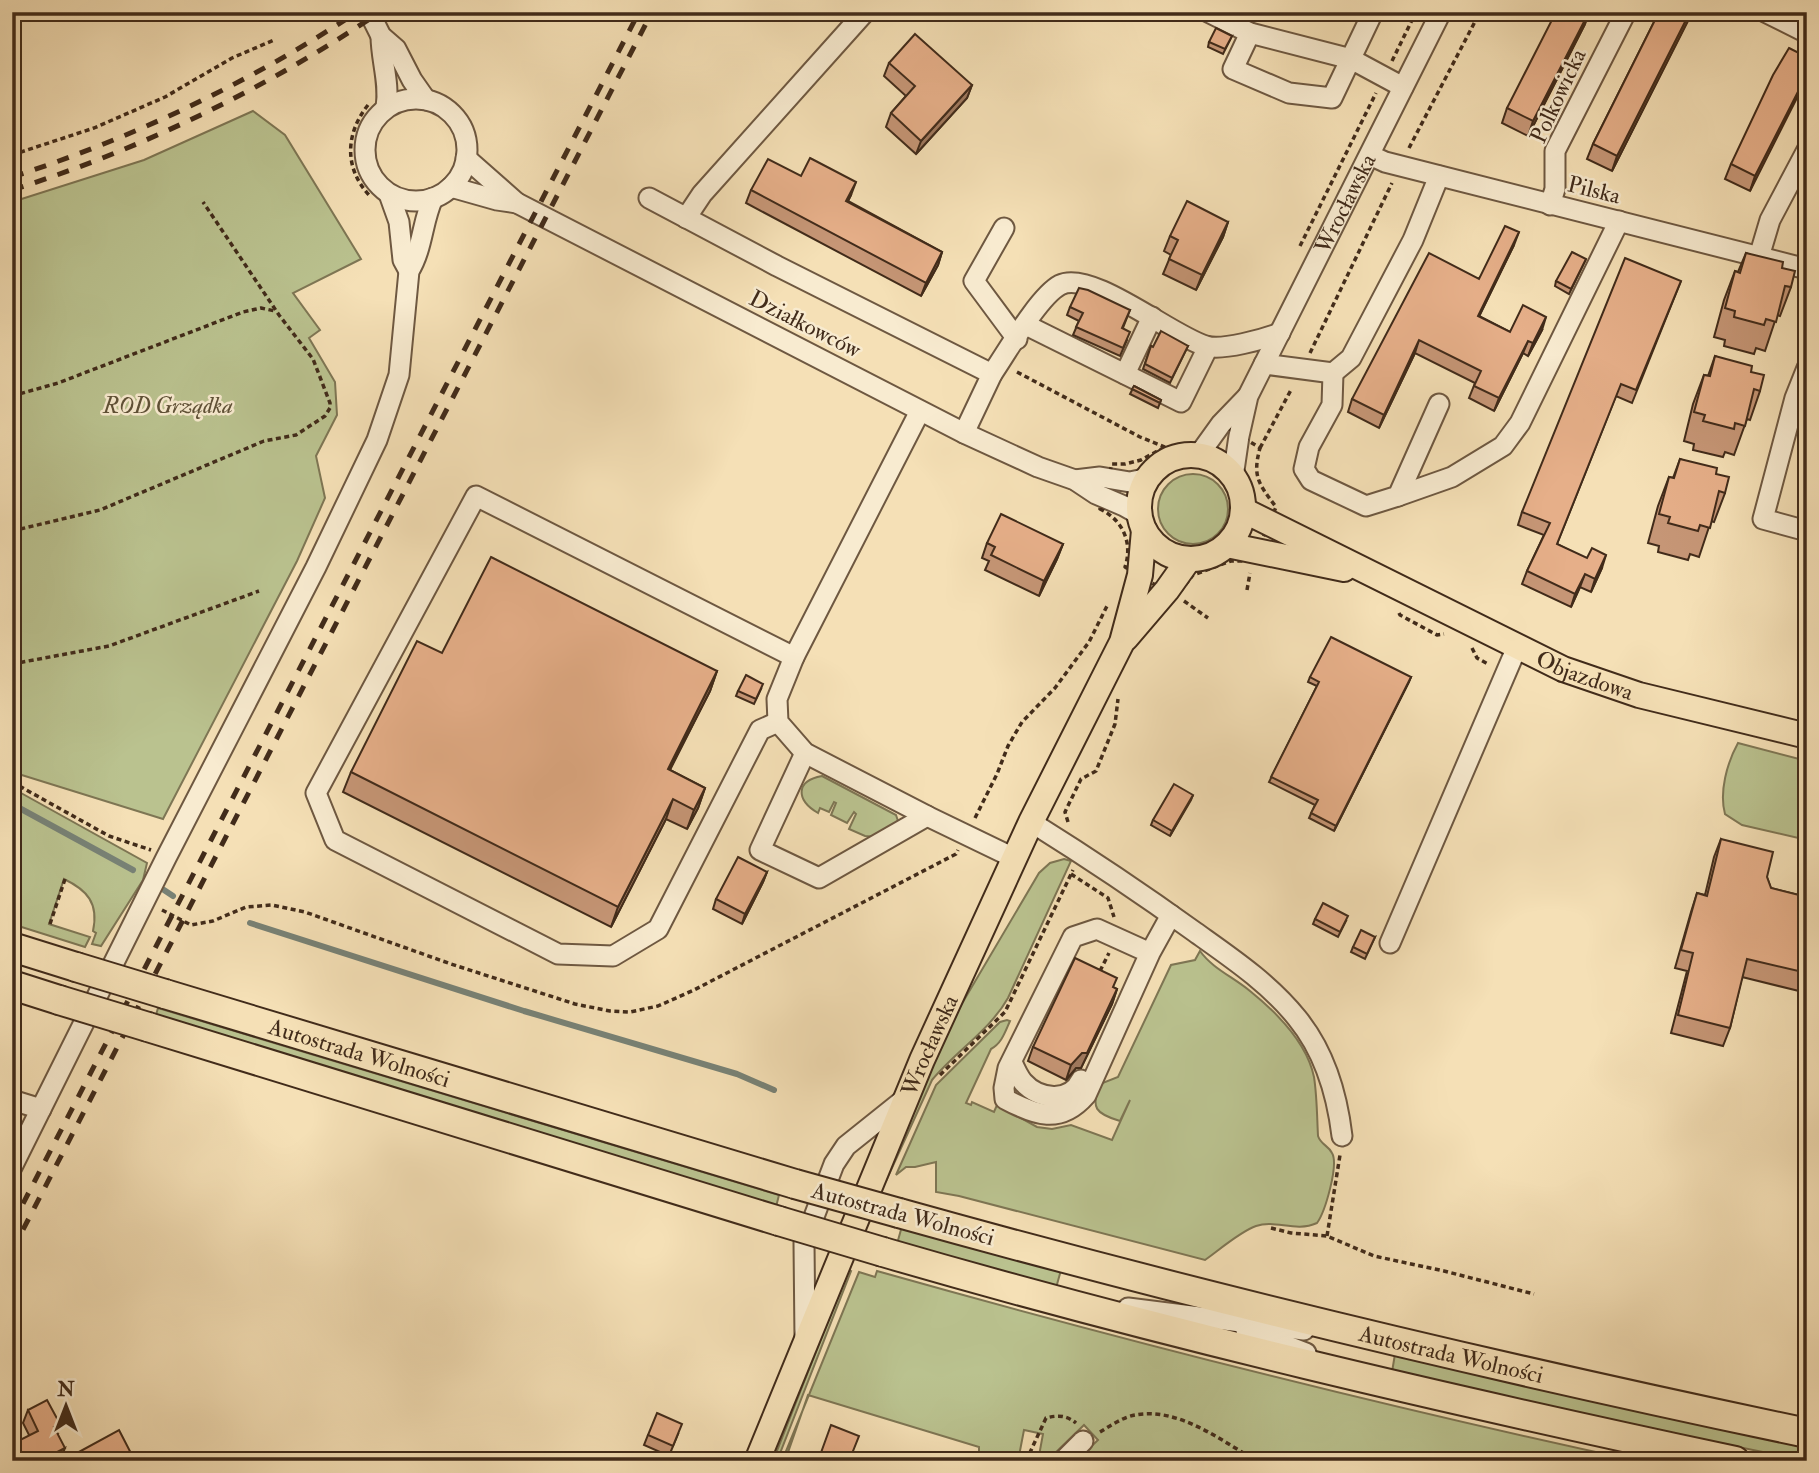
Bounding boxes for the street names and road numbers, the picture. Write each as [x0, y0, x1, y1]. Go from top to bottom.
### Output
street label: Polkowicka [1524, 44, 1593, 148]
street label: Wrocławska [1307, 148, 1382, 259]
street label: Pilska [1565, 169, 1624, 211]
street label: Działkowców [744, 284, 866, 365]
street label: Objazdowa [1531, 643, 1638, 707]
street label: Wrocławska [894, 990, 965, 1101]
street label: Autostrada Wolności [264, 1011, 454, 1094]
street label: Autostrada Wolności [807, 1175, 998, 1252]
street label: Autostrada Wolności [1355, 1318, 1546, 1390]

